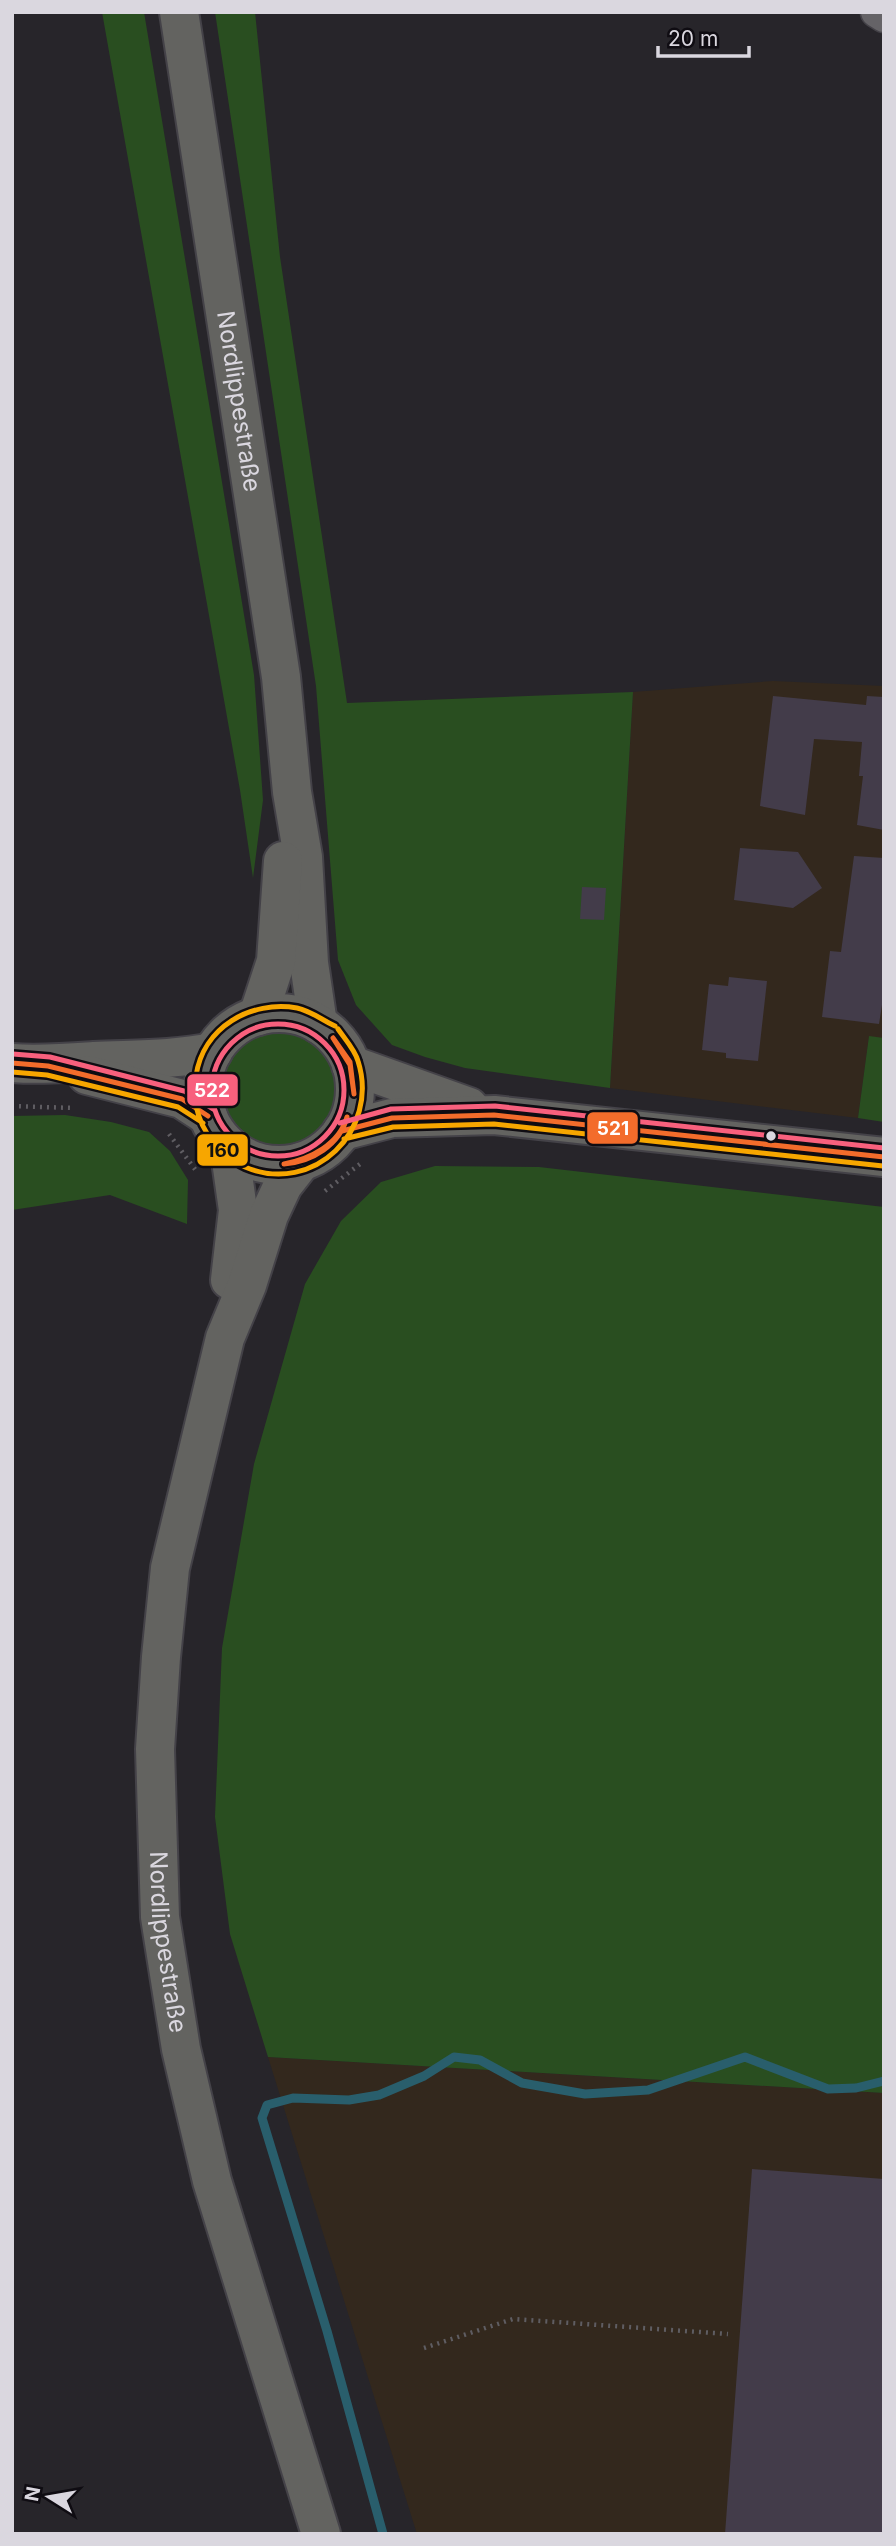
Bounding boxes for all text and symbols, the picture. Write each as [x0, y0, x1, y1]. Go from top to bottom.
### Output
scale bar [658, 14, 749, 58]
text: 20 m [668, 26, 718, 51]
street label: Nordlippestraße [211, 309, 267, 494]
line badge: 522 [186, 1073, 239, 1107]
text: 522 [194, 1079, 230, 1102]
line badge: 521 [586, 1111, 639, 1145]
text: 521 [597, 1117, 629, 1140]
unlabelled marker [764, 1129, 778, 1143]
line badge: 160 [196, 1133, 249, 1167]
text: 160 [206, 1139, 240, 1162]
street label: Nordlippestraße [144, 1851, 193, 2035]
north arrow [14, 2462, 84, 2532]
text: N [20, 2485, 45, 2503]

